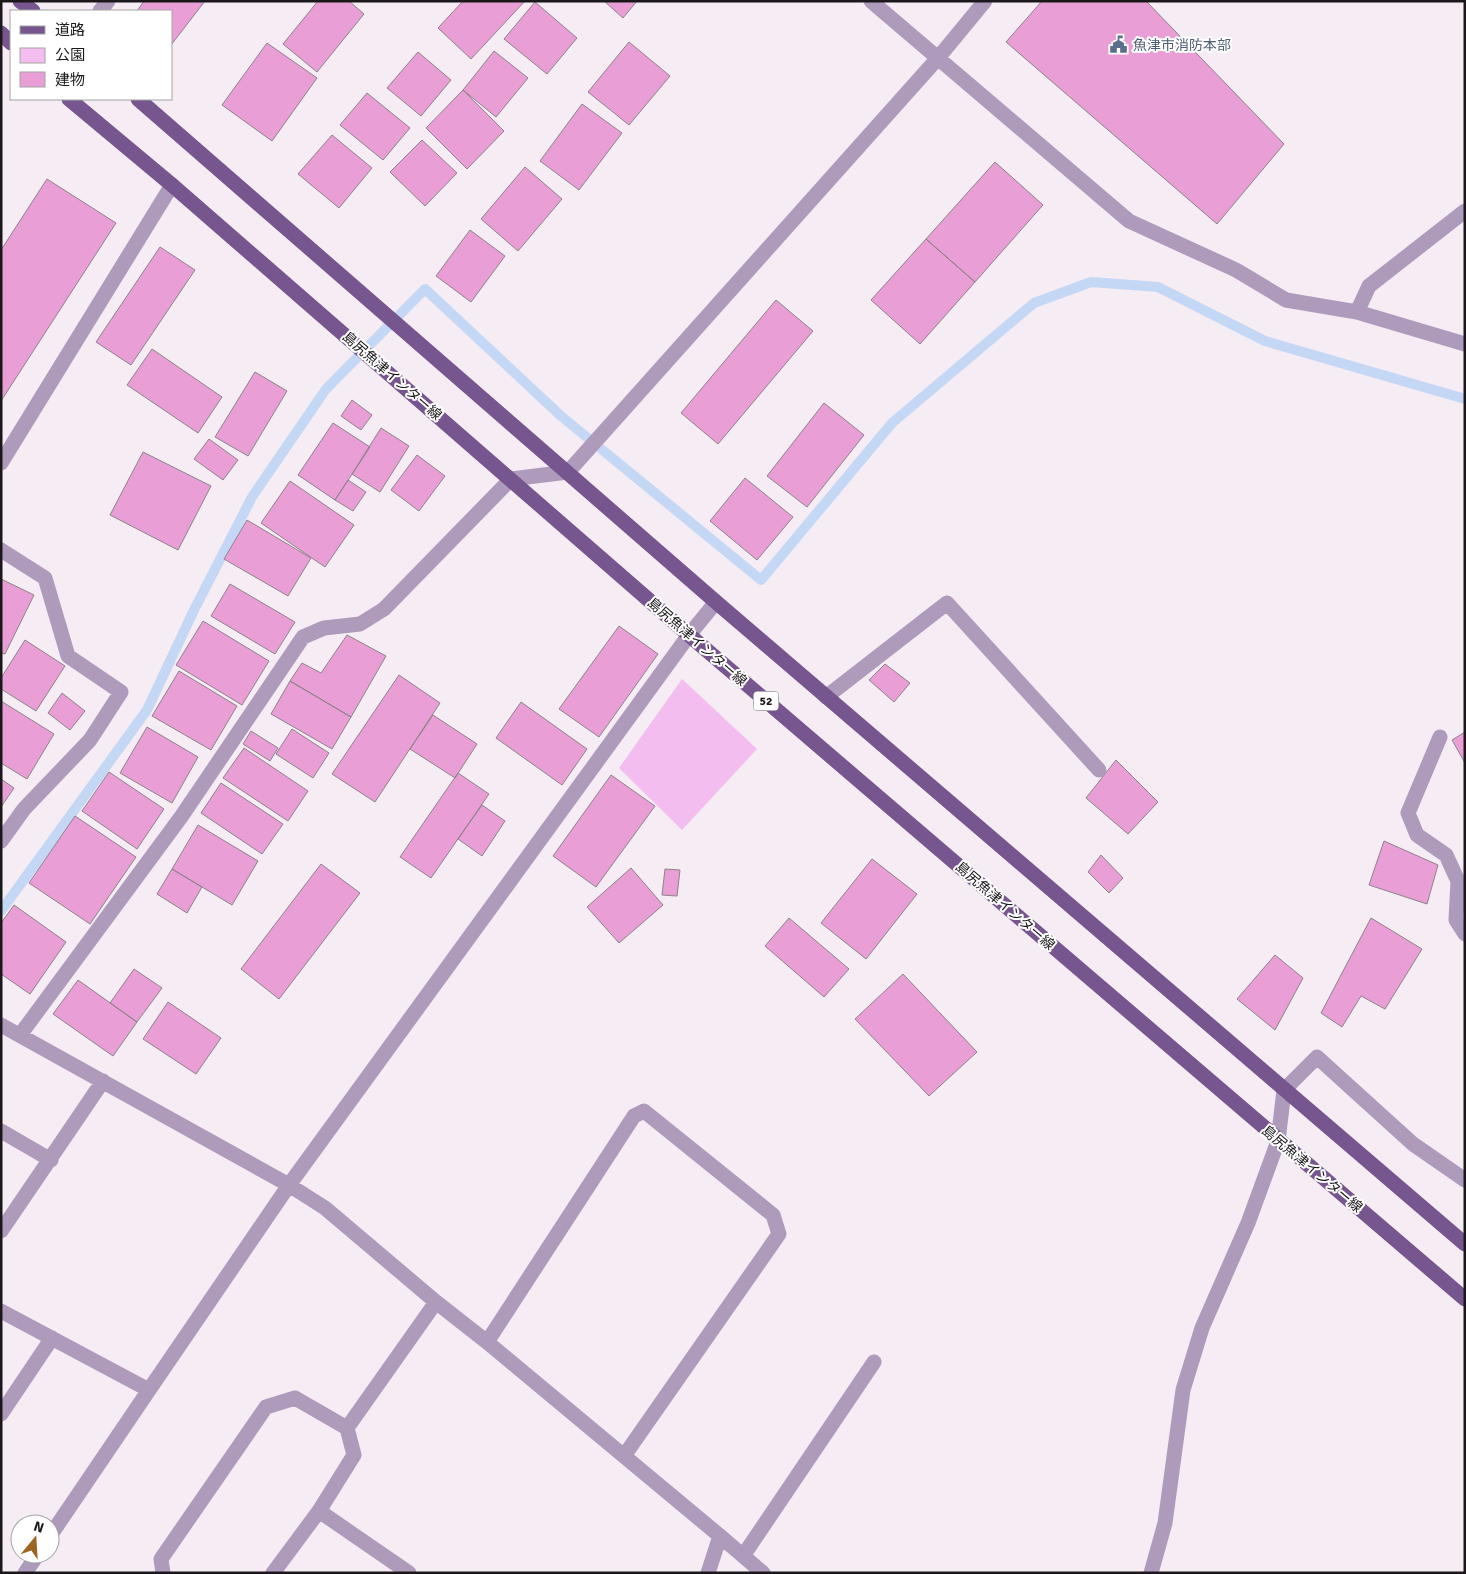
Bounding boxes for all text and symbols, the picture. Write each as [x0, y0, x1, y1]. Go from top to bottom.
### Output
legend [10, 10, 172, 100]
text: 道路 [55, 21, 85, 39]
public building icon: 魚津市消防本部 [1109, 35, 1129, 55]
place label: 魚津市消防本部 [1133, 37, 1231, 54]
text: 公園 [55, 46, 85, 64]
text: 建物 [55, 71, 85, 89]
street label: 島尻魚津インター線 [339, 328, 445, 424]
street label: 島尻魚津インター線 [644, 594, 750, 690]
road number: 52 [754, 691, 778, 710]
street label: 島尻魚津インター線 [952, 858, 1058, 954]
street label: 島尻魚津インター線 [1258, 1122, 1366, 1216]
north arrow [10, 1514, 60, 1564]
text: N [32, 1518, 46, 1537]

